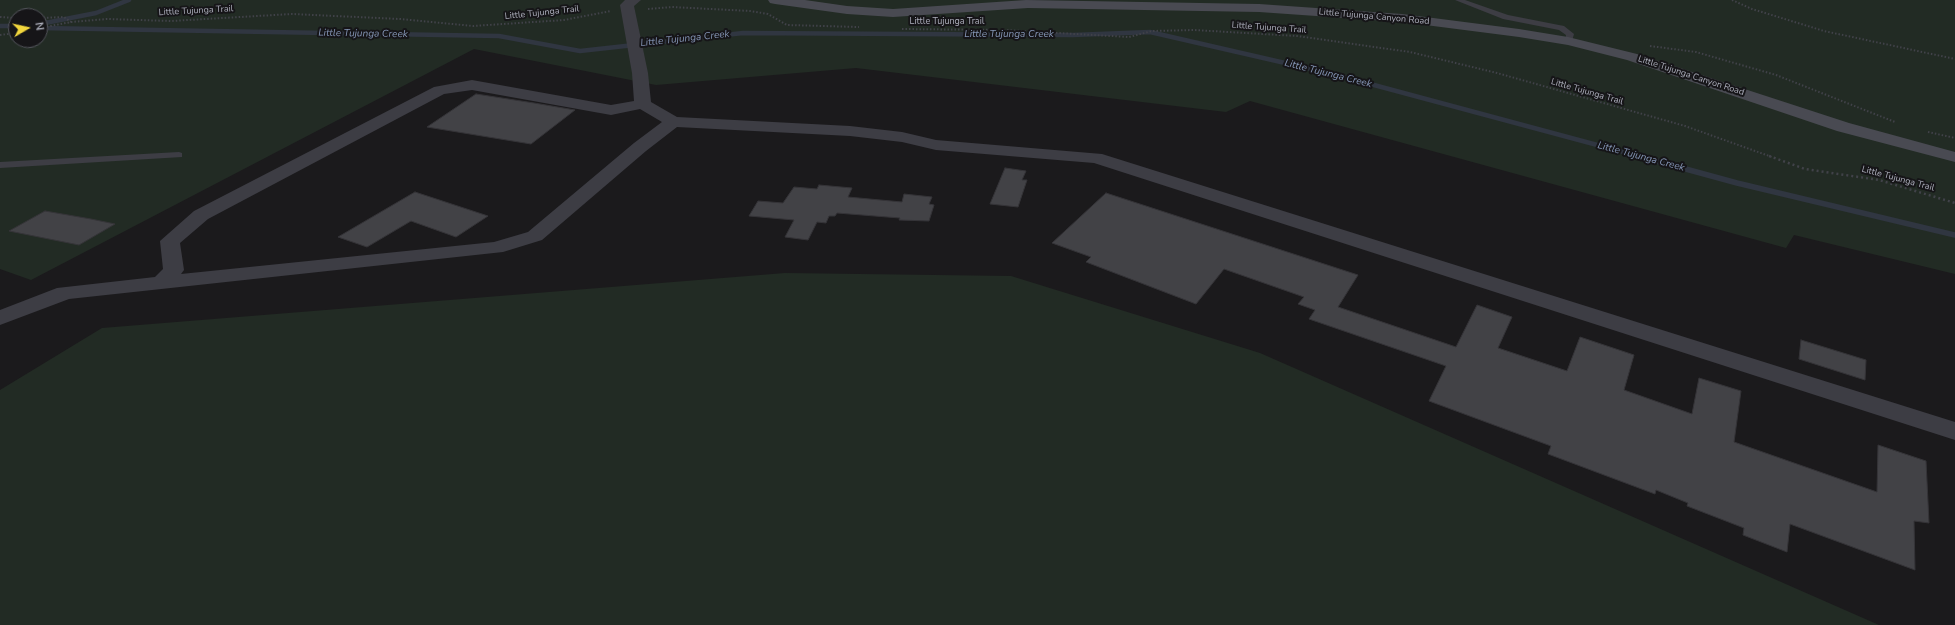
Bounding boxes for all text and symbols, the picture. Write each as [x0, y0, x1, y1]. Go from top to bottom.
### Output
street label: Little Tujunga Trail [158, 4, 234, 18]
street label: Little Tujunga Trail [504, 4, 580, 22]
street label: Little Tujunga Canyon Road [1318, 7, 1430, 27]
north arrow [8, 8, 48, 48]
street label: Little Tujunga Trail [910, 17, 984, 27]
street label: Little Tujunga Trail [1231, 20, 1307, 36]
text: N [31, 21, 47, 31]
water label: Little Tujunga Creek [318, 27, 408, 41]
water label: Little Tujunga Creek [640, 28, 730, 50]
water label: Little Tujunga Creek [964, 29, 1054, 41]
street label: Little Tujunga Canyon Road [1637, 54, 1745, 98]
water label: Little Tujunga Creek [1283, 57, 1373, 91]
street label: Little Tujunga Trail [1550, 77, 1624, 107]
water label: Little Tujunga Creek [1596, 140, 1686, 174]
street label: Little Tujunga Trail [1860, 164, 1936, 194]

